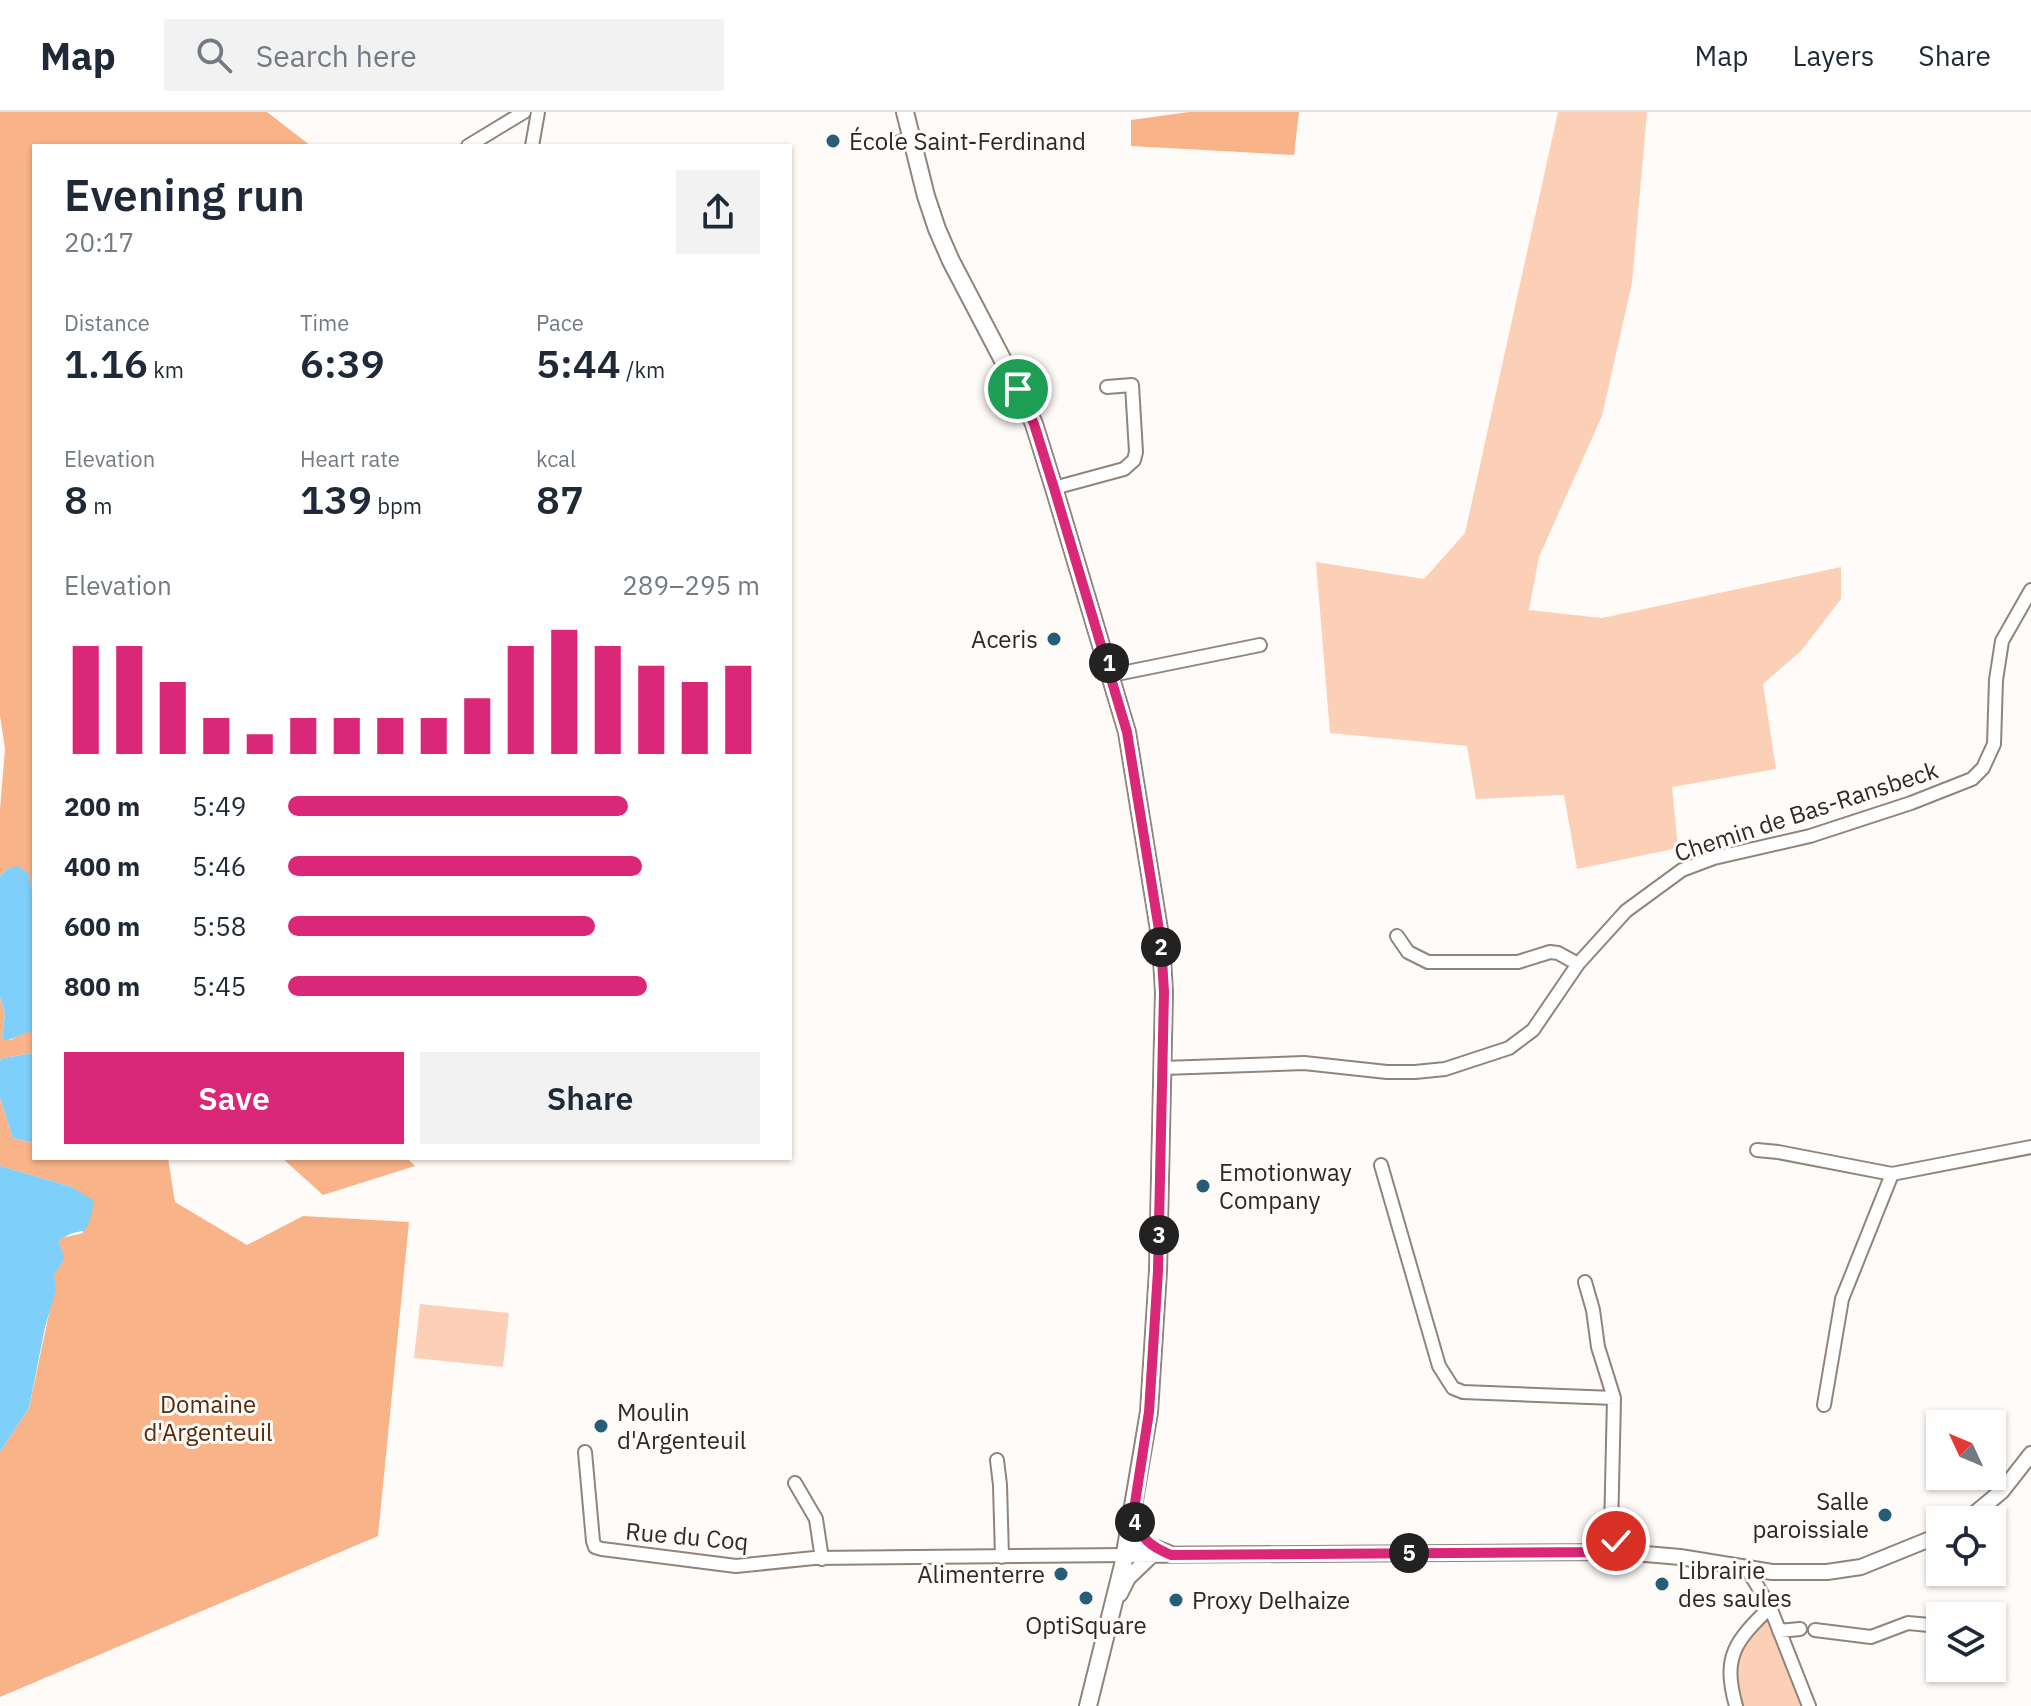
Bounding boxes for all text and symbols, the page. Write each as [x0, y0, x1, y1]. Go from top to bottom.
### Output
search box [164, 19, 724, 91]
text: Map [40, 31, 116, 80]
icon: search [192, 33, 236, 77]
text: Search here [256, 36, 417, 75]
text: Map [1694, 37, 1748, 74]
text: Layers [1792, 37, 1874, 74]
text: Share [1918, 37, 1991, 74]
place label: École Saint-Ferdinand [849, 125, 1086, 157]
marker: École Saint-Ferdinand [824, 132, 842, 150]
text: Evening run [64, 166, 305, 223]
button: share [676, 170, 760, 254]
text: 20:17 [64, 225, 134, 259]
text: Distance [64, 308, 150, 337]
text: Time [300, 308, 349, 337]
text: Pace [536, 308, 584, 337]
text: 1.16 [64, 337, 148, 389]
text: 6:39 [300, 337, 385, 389]
text: 5:44 [536, 337, 621, 389]
text: km [148, 355, 184, 384]
text: /km [621, 355, 665, 384]
pin [984, 355, 1052, 423]
icon: arrive [996, 367, 1040, 411]
text: Elevation [64, 444, 155, 473]
text: Heart rate [300, 444, 400, 473]
text: kcal [536, 444, 576, 473]
text: 8 [64, 473, 88, 525]
text: 139 [300, 473, 372, 525]
text: 87 [536, 473, 584, 525]
text: m [88, 491, 112, 520]
text: bpm [372, 491, 422, 520]
text: Elevation [64, 568, 172, 602]
text: 289–295 m [622, 568, 760, 602]
place label: Aceris [971, 623, 1038, 655]
marker: Aceris [1045, 630, 1063, 648]
pin: 1 [1089, 643, 1129, 683]
text: 1 [1102, 648, 1116, 677]
street label: Chemin de Bas-Ransbeck [1670, 753, 1942, 869]
text: 200 m [64, 789, 140, 823]
text: 5:49 [192, 789, 246, 823]
text: 400 m [64, 849, 140, 883]
text: 5:46 [192, 849, 246, 883]
text: 600 m [64, 909, 140, 943]
text: 5:58 [192, 909, 246, 943]
pin: 2 [1141, 927, 1181, 967]
text: 2 [1154, 932, 1168, 961]
text: 800 m [64, 969, 140, 1003]
text: 5:45 [192, 969, 246, 1003]
button: Save [64, 1052, 404, 1144]
button: Share [420, 1052, 760, 1144]
place label: Emotionway Company [1219, 1156, 1352, 1216]
marker: Emotionway Company [1194, 1177, 1212, 1195]
pin: 3 [1139, 1215, 1179, 1255]
text: 3 [1152, 1220, 1166, 1249]
park label: Domaine d'Argenteuil [143, 1388, 273, 1448]
place label: Moulin d'Argenteuil [617, 1396, 746, 1456]
north arrow [1926, 1410, 2006, 1490]
map controls [1926, 1410, 2006, 1682]
marker: Moulin d'Argenteuil [592, 1417, 610, 1435]
place label: Salle paroissiale [1752, 1485, 1869, 1545]
pin: 4 [1115, 1502, 1155, 1542]
marker: Salle paroissiale [1876, 1506, 1894, 1524]
button: locate [1926, 1506, 2006, 1586]
text: 4 [1128, 1507, 1142, 1536]
pin [1582, 1507, 1650, 1575]
street label: Rue du Coq [624, 1515, 750, 1557]
icon: check [1594, 1519, 1638, 1563]
pin: 5 [1389, 1533, 1429, 1573]
text: 5 [1402, 1538, 1416, 1567]
place label: Librairie des saules [1678, 1554, 1792, 1614]
place label: Alimenterre [917, 1558, 1045, 1590]
marker: Alimenterre [1052, 1565, 1070, 1583]
marker: Librairie des saules [1653, 1575, 1671, 1593]
place label: Proxy Delhaize [1192, 1584, 1350, 1616]
marker: OptiSquare [1077, 1589, 1095, 1607]
marker: Proxy Delhaize [1167, 1591, 1185, 1609]
button: layers [1926, 1602, 2006, 1682]
place label: OptiSquare [1025, 1609, 1147, 1641]

